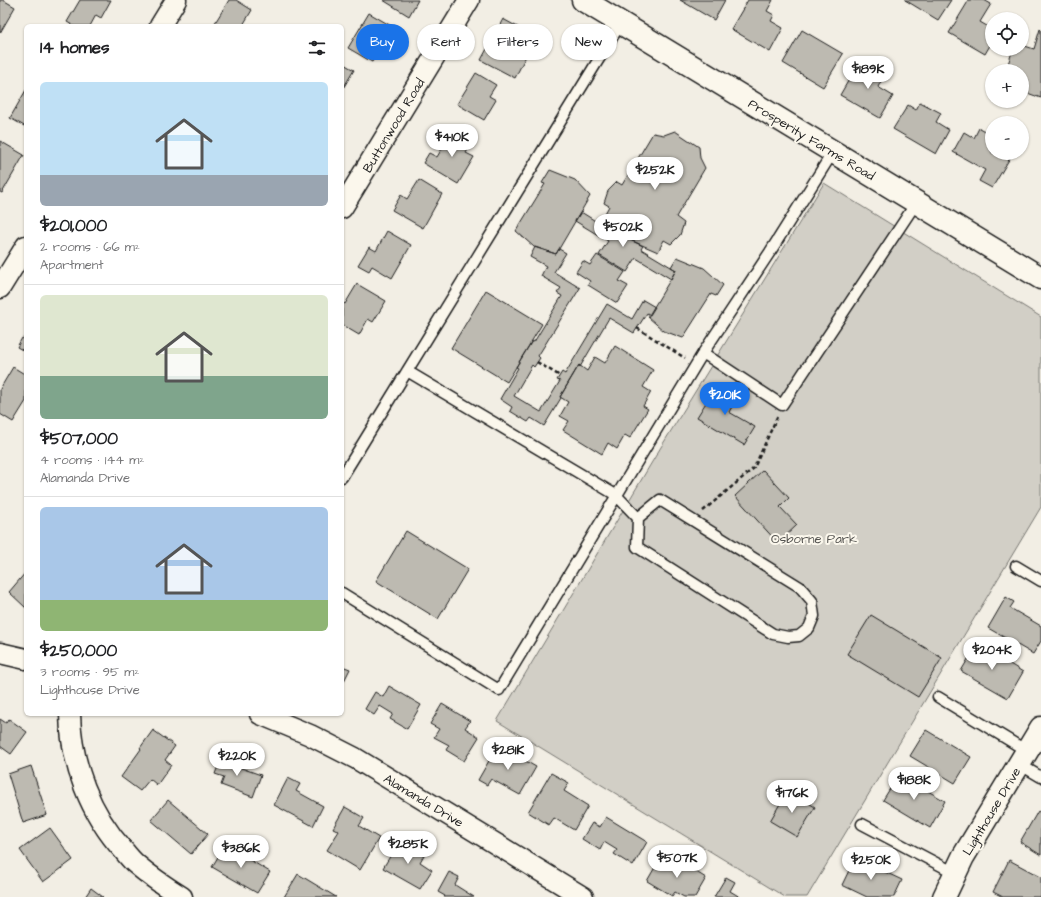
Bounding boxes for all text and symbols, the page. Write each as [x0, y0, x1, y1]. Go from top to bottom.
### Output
map controls [985, 12, 1029, 160]
button: locate [985, 12, 1029, 56]
chip: Buy [356, 24, 409, 60]
chip: Rent [417, 24, 475, 60]
chip: Filters [483, 24, 553, 60]
chip: New [561, 24, 617, 60]
text: 14 homes [40, 36, 110, 60]
icon: filters [306, 37, 328, 59]
pin: $189K [840, 56, 896, 90]
text: $189K [852, 60, 884, 78]
button: + [985, 64, 1029, 108]
street label: Buttonwood Road [359, 75, 429, 176]
street label: Prosperity Farms Road [744, 95, 878, 186]
icon: home [148, 108, 220, 180]
button: − [985, 116, 1029, 160]
pin: $410K [424, 124, 480, 158]
text: $410K [435, 128, 469, 146]
pin: $252K [627, 157, 683, 191]
text: $252K [635, 161, 675, 179]
text: $201,000 [40, 214, 107, 238]
pin: $502K [595, 214, 651, 248]
text: $502K [603, 218, 643, 236]
text: 2 rooms · 66 m² [40, 238, 140, 256]
text: Apartment [40, 256, 104, 274]
icon: home [148, 321, 220, 393]
pin: $201K [697, 382, 753, 416]
text: $201K [709, 386, 741, 404]
text: $507,000 [40, 427, 118, 451]
text: 4 rooms · 144 m² [40, 451, 144, 469]
text: Alamanda Drive [40, 469, 130, 487]
park label: Osborne Park [771, 530, 857, 548]
icon: home [148, 533, 220, 605]
pin: $204K [964, 637, 1020, 671]
text: $250,000 [40, 639, 117, 663]
text: $204K [972, 641, 1012, 659]
text: 3 rooms · 95 m² [40, 663, 139, 681]
text: Lighthouse Drive [40, 681, 140, 699]
pin: $281K [480, 737, 536, 771]
text: $281K [492, 741, 524, 759]
pin: $220K [209, 743, 265, 777]
text: $220K [218, 747, 256, 765]
street label: Lighthouse Drive [958, 764, 1026, 859]
pin: $188K [886, 767, 942, 801]
street label: Alamanda Drive [380, 770, 467, 832]
text: $188K [897, 771, 931, 789]
pin: $176K [764, 780, 820, 814]
text: $176K [776, 784, 808, 802]
pin: $285K [380, 831, 436, 865]
pin: $386K [213, 835, 269, 869]
text: $285K [388, 835, 428, 853]
text: $386K [222, 839, 260, 857]
pin: $507K [649, 845, 705, 879]
pin: $250K [843, 847, 899, 881]
text: $507K [657, 849, 697, 867]
text: $250K [851, 851, 891, 869]

